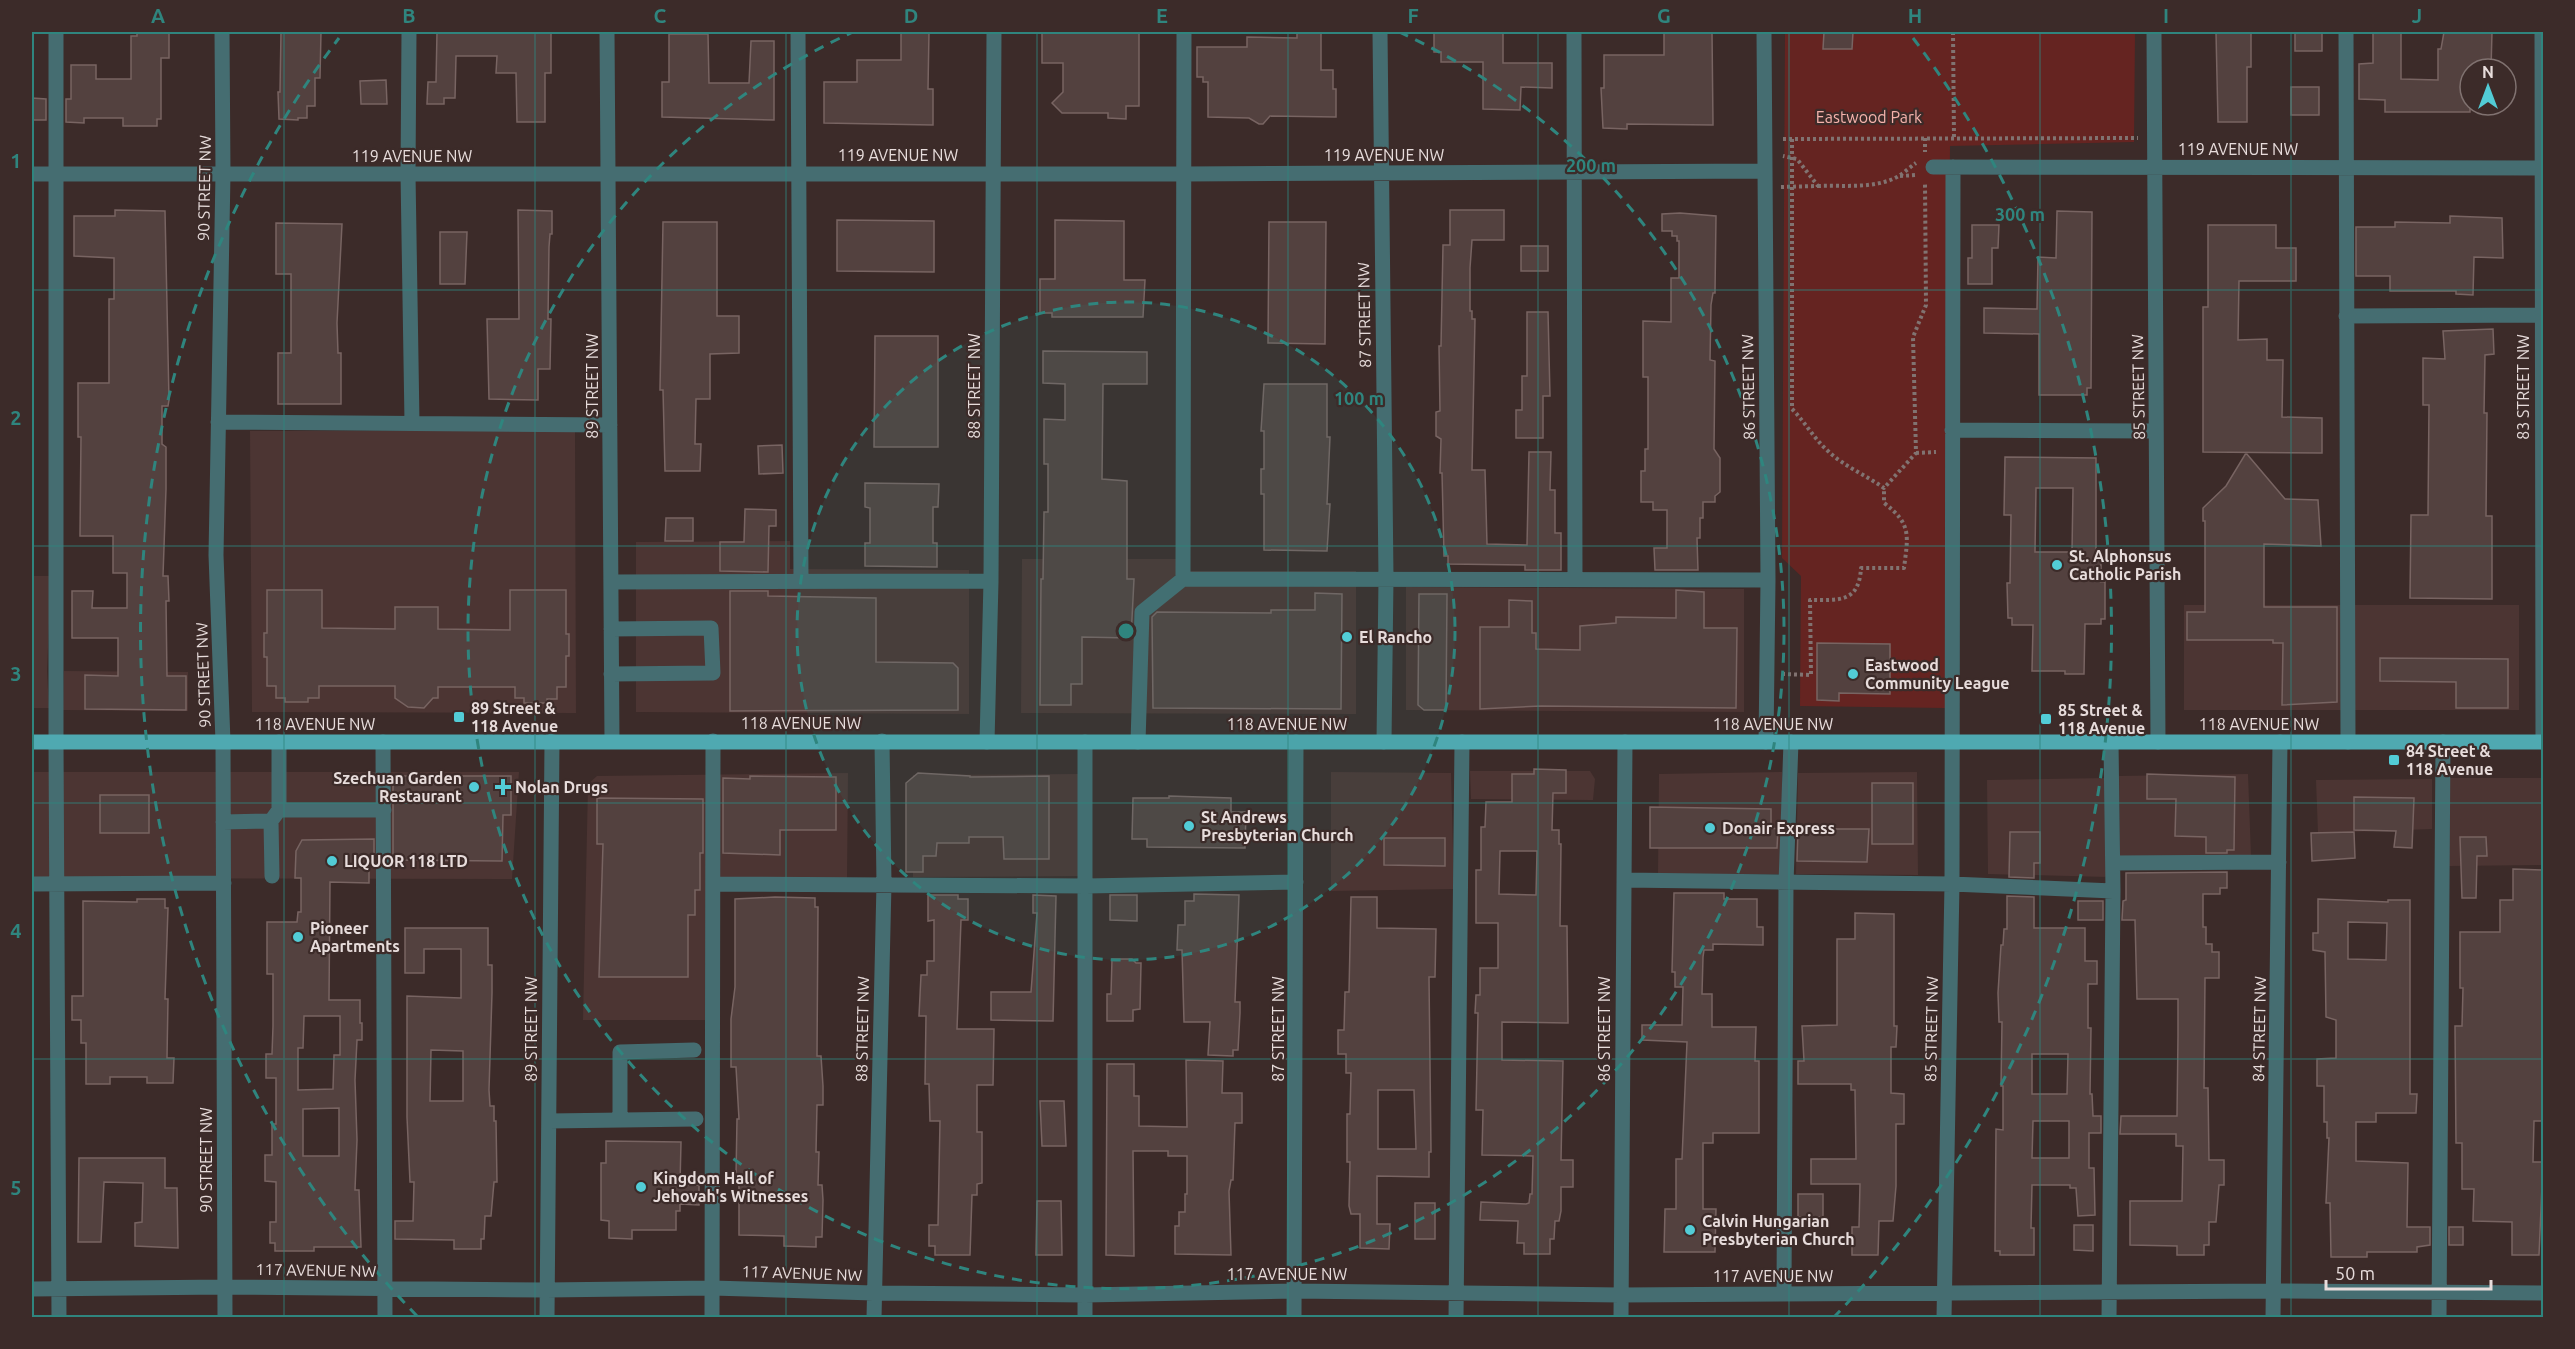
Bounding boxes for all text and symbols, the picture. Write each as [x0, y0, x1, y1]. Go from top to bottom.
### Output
text: A [151, 4, 165, 27]
text: B [402, 4, 416, 27]
text: C [654, 4, 667, 27]
text: D [904, 4, 918, 27]
text: E [1156, 4, 1168, 27]
text: F [1407, 4, 1419, 27]
text: G [1657, 4, 1671, 27]
text: H [1908, 4, 1922, 27]
text: I [2163, 4, 2169, 27]
text: J [2412, 4, 2422, 27]
north arrow [2458, 57, 2518, 117]
text: N [2482, 63, 2494, 81]
park label: Eastwood Park [1816, 108, 1922, 126]
street label: 90 STREET NW [194, 135, 214, 241]
street label: 119 AVENUE NW [2178, 140, 2299, 158]
street label: 119 AVENUE NW [838, 146, 959, 164]
street label: 119 AVENUE NW [1324, 146, 1445, 164]
street label: 119 AVENUE NW [352, 147, 473, 165]
text: 1 [10, 149, 22, 172]
text: 200 m [1566, 155, 1616, 175]
text: 300 m [1995, 204, 2045, 224]
street label: 87 STREET NW [1354, 262, 1374, 368]
street label: 89 STREET NW [583, 333, 601, 439]
street label: 88 STREET NW [965, 333, 983, 439]
street label: 86 STREET NW [1738, 334, 1758, 440]
street label: 85 STREET NW [2128, 334, 2148, 440]
street label: 83 STREET NW [2514, 334, 2532, 440]
text: 100 m [1334, 388, 1384, 408]
text: 2 [10, 406, 22, 429]
place label: St. Alphonsus Catholic Parish [2069, 547, 2181, 583]
marker: St. Alphonsus Catholic Parish [2050, 558, 2064, 572]
centre of rings [1116, 621, 1136, 641]
street label: 90 STREET NW [192, 622, 214, 728]
place label: El Rancho [1359, 628, 1432, 646]
marker: El Rancho [1340, 630, 1354, 644]
place label: Eastwood Community League [1865, 656, 2009, 692]
text: 3 [10, 662, 22, 685]
marker: Eastwood Community League [1846, 667, 1860, 681]
place label: 89 Street & 118 Avenue [471, 699, 558, 735]
place label: 85 Street & 118 Avenue [2058, 701, 2145, 737]
marker: 89 Street & 118 Avenue [452, 710, 466, 724]
marker: 85 Street & 118 Avenue [2039, 712, 2053, 726]
street label: 118 AVENUE NW [741, 714, 862, 732]
street label: 118 AVENUE NW [255, 715, 376, 733]
street label: 118 AVENUE NW [1227, 715, 1348, 733]
street label: 118 AVENUE NW [1713, 715, 1834, 733]
street label: 118 AVENUE NW [2199, 715, 2320, 733]
place label: 84 Street & 118 Avenue [2406, 742, 2493, 778]
marker: 84 Street & 118 Avenue [2387, 753, 2401, 767]
place label: Szechuan Garden Restaurant [333, 769, 462, 805]
place label: Nolan Drugs [515, 778, 608, 796]
marker: Szechuan Garden Restaurant [467, 780, 481, 794]
marker: Nolan Drugs [496, 780, 510, 794]
place label: St Andrews Presbyterian Church [1201, 808, 1354, 844]
marker: St Andrews Presbyterian Church [1182, 819, 1196, 833]
place label: Donair Express [1722, 819, 1835, 837]
marker: Donair Express [1703, 821, 1717, 835]
place label: LIQUOR 118 LTD [344, 852, 468, 870]
marker: LIQUOR 118 LTD [325, 854, 339, 868]
text: 4 [10, 919, 22, 942]
place label: Pioneer Apartments [310, 919, 400, 955]
marker: Pioneer Apartments [291, 930, 305, 944]
street label: 89 STREET NW [522, 976, 540, 1082]
street label: 88 STREET NW [852, 976, 872, 1082]
street label: 87 STREET NW [1269, 976, 1287, 1082]
street label: 86 STREET NW [1595, 976, 1613, 1082]
street label: 85 STREET NW [1921, 976, 1941, 1082]
street label: 84 STREET NW [2249, 976, 2269, 1082]
street label: 90 STREET NW [197, 1107, 215, 1213]
place label: Kingdom Hall of Jehovah's Witnesses [653, 1169, 808, 1205]
text: 5 [10, 1176, 22, 1199]
marker: Kingdom Hall of Jehovah's Witnesses [634, 1180, 648, 1194]
place label: Calvin Hungarian Presbyterian Church [1702, 1212, 1855, 1248]
marker: Calvin Hungarian Presbyterian Church [1683, 1223, 1697, 1237]
scale bar [2326, 1253, 2491, 1291]
street label: 117 AVENUE NW [256, 1260, 377, 1280]
street label: 117 AVENUE NW [741, 1262, 863, 1284]
text: 50 m [2335, 1263, 2375, 1283]
street label: 117 AVENUE NW [1227, 1265, 1348, 1283]
street label: 117 AVENUE NW [1713, 1267, 1834, 1285]

